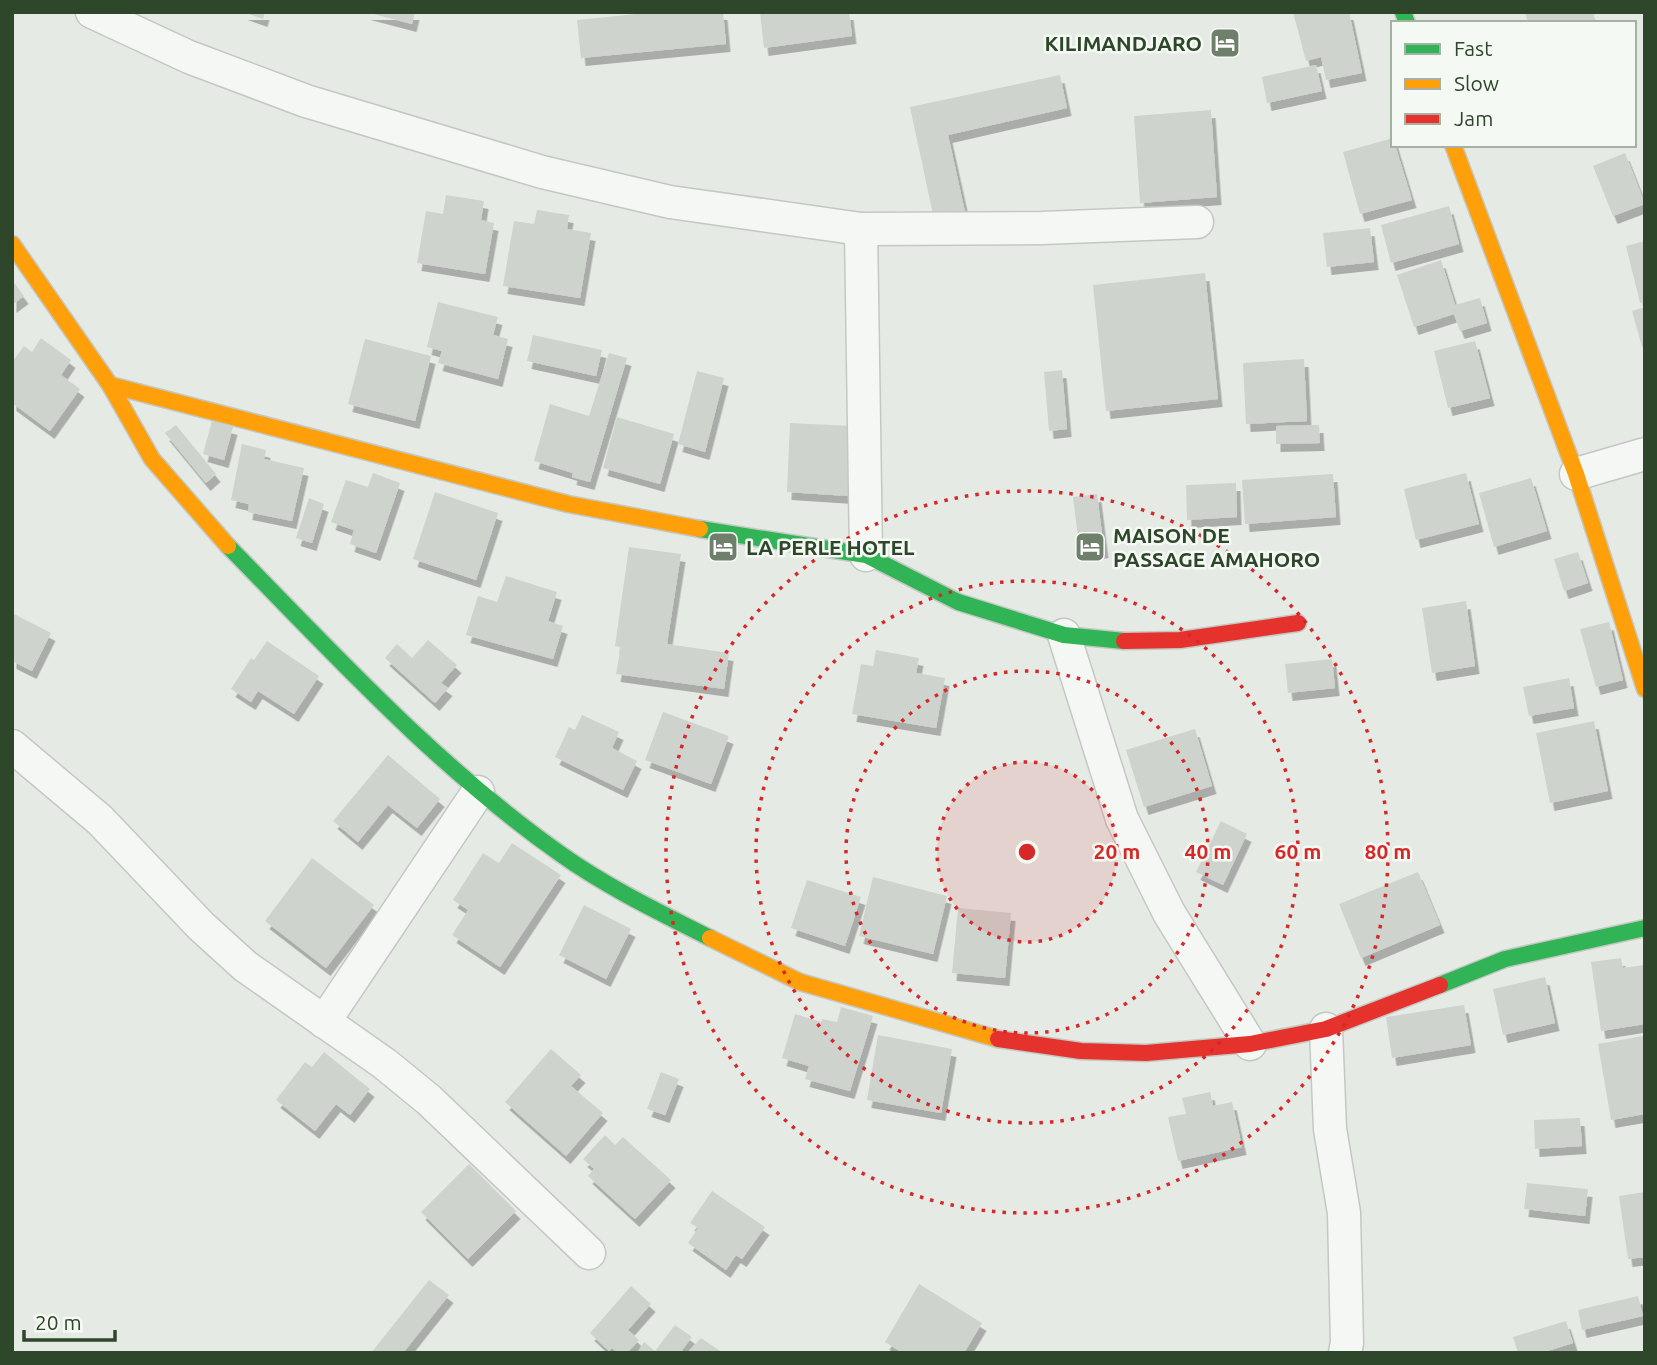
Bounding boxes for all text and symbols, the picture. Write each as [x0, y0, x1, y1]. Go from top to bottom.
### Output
legend [1391, 21, 1636, 147]
hotel icon: KILIMANDJARO [1208, 26, 1242, 60]
place label: KILIMANDJARO [1044, 31, 1202, 55]
text: Fast [1454, 36, 1492, 60]
text: Slow [1454, 71, 1499, 95]
text: Jam [1454, 106, 1493, 130]
place label: MAISON DE PASSAGE AMAHORO [1113, 523, 1320, 571]
hotel icon: LA PERLE HOTEL [706, 530, 740, 564]
hotel icon: MAISON DE PASSAGE AMAHORO [1073, 530, 1107, 564]
place label: LA PERLE HOTEL [746, 535, 915, 559]
text: 20 m [1094, 839, 1140, 863]
text: 40 m [1185, 839, 1231, 863]
text: 60 m [1275, 839, 1321, 863]
text: 80 m [1365, 839, 1411, 863]
centre of rings [1015, 840, 1039, 864]
scale bar [24, 1298, 116, 1342]
text: 20 m [35, 1310, 82, 1334]

